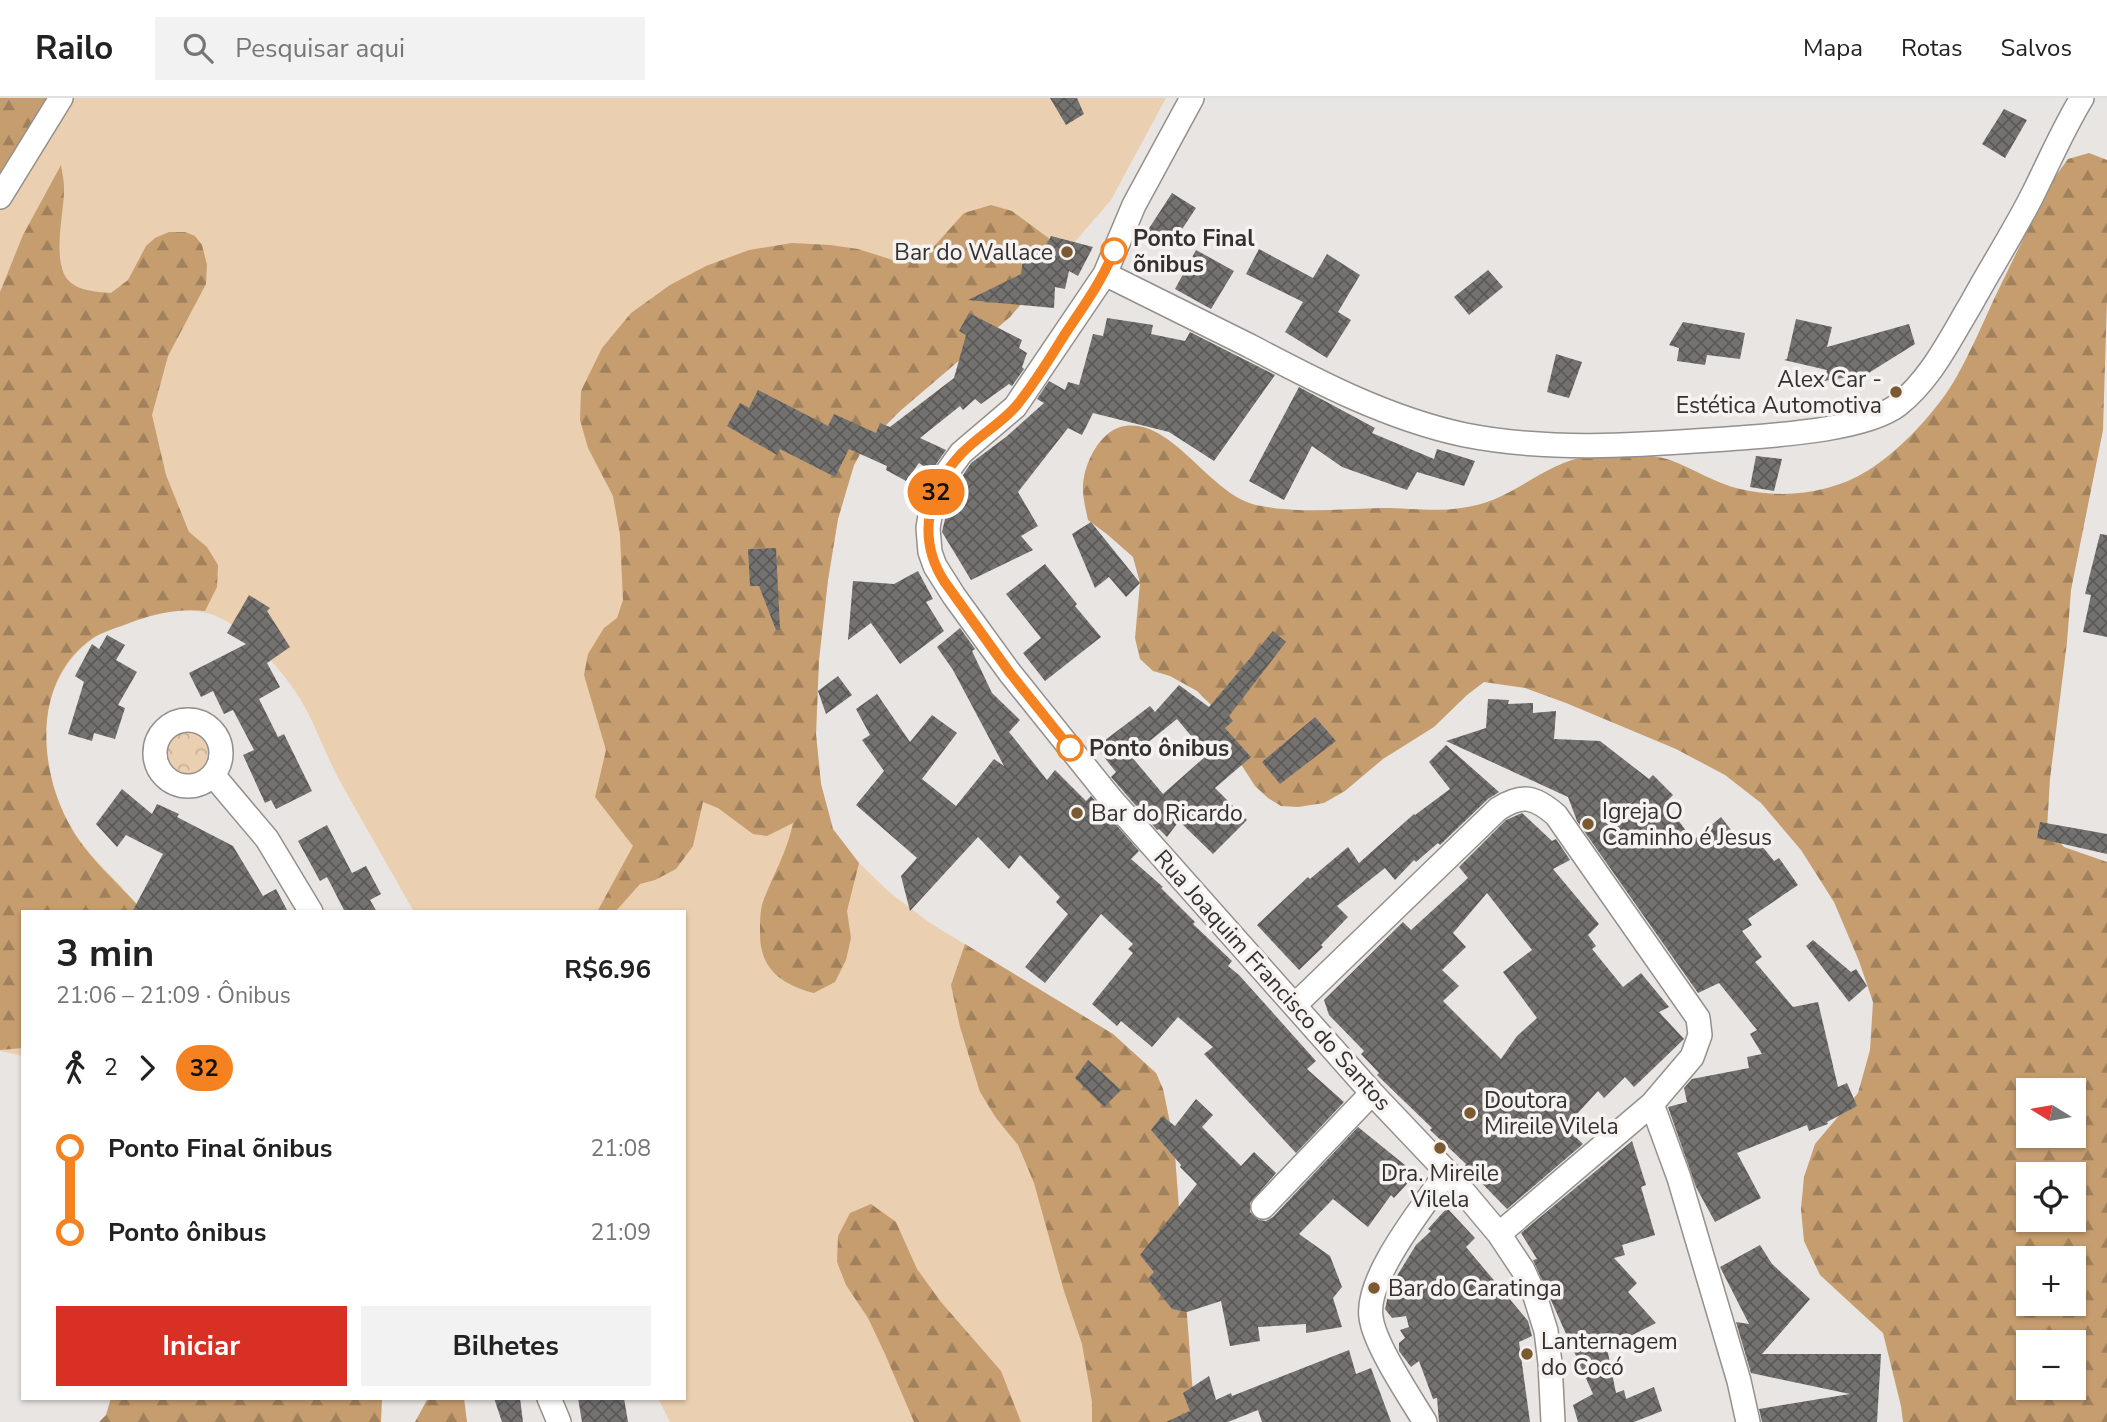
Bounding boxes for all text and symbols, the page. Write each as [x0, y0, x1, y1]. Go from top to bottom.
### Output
search box [155, 17, 645, 80]
text: Railo [35, 26, 113, 71]
icon: search [179, 29, 217, 67]
text: Pesquisar aqui [235, 31, 405, 66]
text: Mapa [1803, 32, 1863, 64]
text: Rotas [1901, 32, 1963, 64]
text: Salvos [2001, 32, 2072, 64]
place label: Ponto Final õnibus [1133, 223, 1255, 280]
place label: Bar do Wallace [894, 237, 1053, 268]
marker: Ponto Final õnibus [1101, 238, 1127, 264]
marker: Bar do Wallace [1059, 244, 1075, 260]
place label: Alex Car - Estética Automotiva [1676, 364, 1882, 421]
marker: Alex Car - Estética Automotiva [1888, 384, 1904, 400]
line badge: 32 [904, 469, 968, 515]
text: 32 [922, 476, 950, 508]
place label: Ponto ônibus [1089, 733, 1229, 764]
marker: Ponto ônibus [1057, 735, 1083, 761]
place label: Igreja O Caminho é Jesus [1602, 796, 1772, 853]
place label: Bar do Ricardo [1091, 798, 1243, 829]
marker: Bar do Ricardo [1069, 805, 1085, 821]
marker: Igreja O Caminho é Jesus [1580, 816, 1596, 832]
street label: Rua Joaquim Francisco do Santos [1147, 843, 1398, 1118]
text: 3 min [56, 928, 154, 979]
text: R$6.96 [564, 952, 651, 987]
text: 21:06 – 21:09 · Ônibus [56, 980, 291, 1011]
icon: walk [56, 1049, 94, 1087]
icon: forward [128, 1049, 166, 1087]
text: 2 [104, 1052, 118, 1083]
text: 32 [190, 1052, 219, 1084]
north arrow [2016, 1078, 2086, 1148]
map controls [2016, 1078, 2086, 1400]
place label: Doutora Mireile Vilela [1484, 1085, 1619, 1142]
marker: Doutora Mireile Vilela [1462, 1105, 1478, 1121]
text: Ponto Final õnibus [108, 1131, 332, 1166]
text: 21:08 [591, 1133, 651, 1164]
marker: Dra. Mireile Vilela [1432, 1140, 1448, 1156]
place label: Dra. Mireile Vilela [1381, 1158, 1499, 1215]
button: locate [2016, 1162, 2086, 1232]
text: Ponto ônibus [108, 1215, 267, 1250]
text: 21:09 [591, 1217, 651, 1248]
button: + [2016, 1246, 2086, 1316]
place label: Bar do Caratinga [1388, 1273, 1562, 1304]
marker: Bar do Caratinga [1366, 1280, 1382, 1296]
button: Iniciar [56, 1306, 347, 1386]
button: Bilhetes [361, 1306, 651, 1386]
place label: Lanternagem do Cocó [1541, 1326, 1678, 1383]
button: − [2016, 1330, 2086, 1400]
marker: Lanternagem do Cocó [1519, 1346, 1535, 1362]

